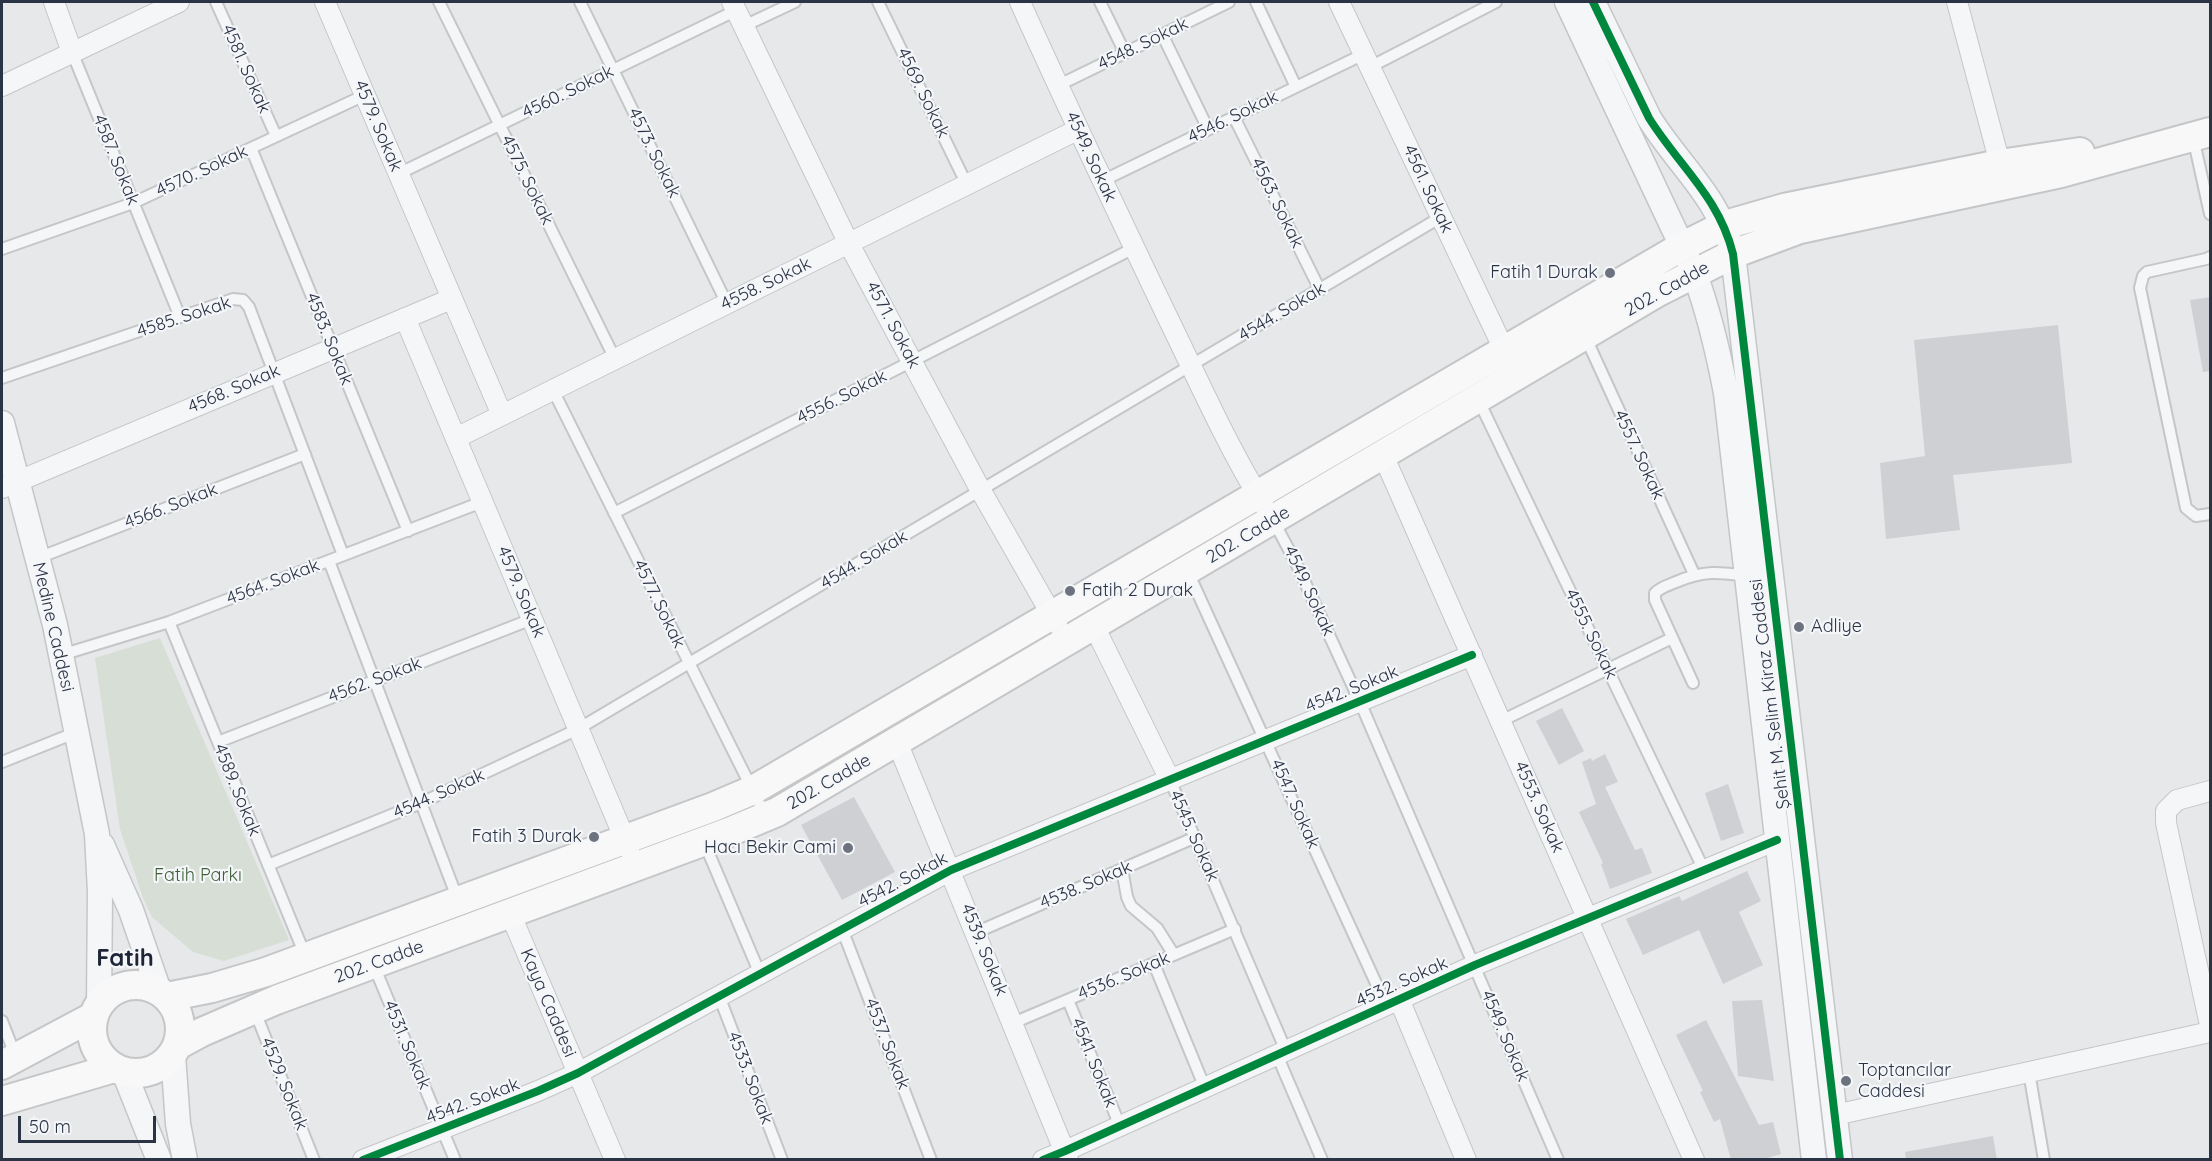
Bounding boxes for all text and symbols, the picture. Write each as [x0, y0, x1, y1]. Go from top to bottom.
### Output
street label: 4548. Sokak [1094, 13, 1192, 75]
street label: 4581. Sokak [217, 21, 275, 117]
street label: 4569. Sokak [892, 44, 954, 142]
street label: 4560. Sokak [519, 61, 617, 123]
street label: 4579. Sokak [349, 77, 407, 175]
street label: 4546. Sokak [1184, 86, 1282, 148]
street label: 4573. Sokak [623, 105, 685, 201]
street label: 4549. Sokak [1061, 108, 1121, 206]
street label: 4587. Sokak [88, 111, 144, 209]
street label: 4575. Sokak [496, 132, 558, 228]
street label: 4570. Sokak [153, 140, 251, 202]
street label: 4561. Sokak [1398, 141, 1458, 237]
street label: 4563. Sokak [1246, 154, 1308, 252]
street label: 4558. Sokak [717, 253, 815, 315]
street label: 202. Cadde [1621, 257, 1713, 321]
place label: Fatih 1 Durak [1490, 262, 1598, 284]
marker: Fatih 1 Durak [1603, 266, 1617, 280]
street label: 4571. Sokak [861, 278, 925, 372]
street label: 4544. Sokak [1235, 278, 1329, 346]
street label: 4583. Sokak [301, 290, 357, 388]
street label: 4585. Sokak [134, 292, 234, 342]
street label: 4568. Sokak [185, 360, 283, 418]
street label: 4556. Sokak [793, 365, 891, 429]
street label: 4557. Sokak [1609, 407, 1669, 503]
street label: 4566. Sokak [121, 478, 221, 534]
street label: 202. Cadde [1202, 502, 1294, 568]
street label: 4544. Sokak [817, 526, 911, 594]
street label: 4549. Sokak [1279, 542, 1339, 640]
street label: 4579. Sokak [492, 543, 550, 641]
street label: 4564. Sokak [223, 554, 323, 610]
street label: 4577. Sokak [628, 556, 690, 652]
street label: Medine Caddesi [28, 560, 78, 694]
street label: Şehit M. Selim Kiraz Caddesi [1745, 577, 1795, 811]
place label: Fatih 2 Durak [1082, 580, 1193, 602]
marker: Fatih 2 Durak [1063, 584, 1077, 598]
street label: 4555. Sokak [1560, 585, 1622, 683]
place label: Adliye [1811, 616, 1862, 638]
marker: Adliye [1792, 620, 1806, 634]
street label: 4562. Sokak [325, 652, 425, 708]
street label: 4542. Sokak [1302, 661, 1402, 717]
street label: 4589. Sokak [209, 741, 265, 839]
street label: 202. Cadde [783, 749, 875, 815]
street label: 4547. Sokak [1266, 756, 1324, 852]
street label: 4553. Sokak [1509, 758, 1569, 856]
street label: 4544. Sokak [390, 764, 488, 824]
street label: 4545. Sokak [1164, 787, 1224, 885]
place label: Fatih 3 Durak [471, 826, 582, 848]
marker: Fatih 3 Durak [587, 830, 601, 844]
place label: Hacı Bekir Cami [704, 837, 836, 859]
marker: Hacı Bekir Cami [841, 841, 855, 855]
street label: 4542. Sokak [855, 847, 951, 913]
street label: 4538. Sokak [1037, 856, 1135, 914]
park label: Fatih Parkı [154, 865, 242, 887]
street label: 4539. Sokak [956, 901, 1012, 999]
street label: 202. Cadde [331, 936, 427, 988]
district label: Fatih [96, 945, 154, 973]
street label: Kaya Caddesi [515, 945, 581, 1061]
street label: 4536. Sokak [1075, 947, 1173, 1005]
street label: 4532. Sokak [1353, 952, 1451, 1012]
street label: 4549. Sokak [1476, 987, 1534, 1085]
street label: 4537. Sokak [860, 995, 914, 1093]
street label: 4531. Sokak [379, 997, 435, 1093]
street label: 4541. Sokak [1066, 1015, 1122, 1111]
street label: 4533. Sokak [722, 1029, 778, 1127]
street label: 4529. Sokak [256, 1035, 312, 1133]
place label: Toptancılar Caddesi [1858, 1060, 1951, 1102]
street label: 4542. Sokak [423, 1073, 523, 1129]
marker: Toptancılar Caddesi [1839, 1074, 1853, 1088]
scale bar [21, 1104, 159, 1142]
text: 50 m [29, 1115, 71, 1138]

